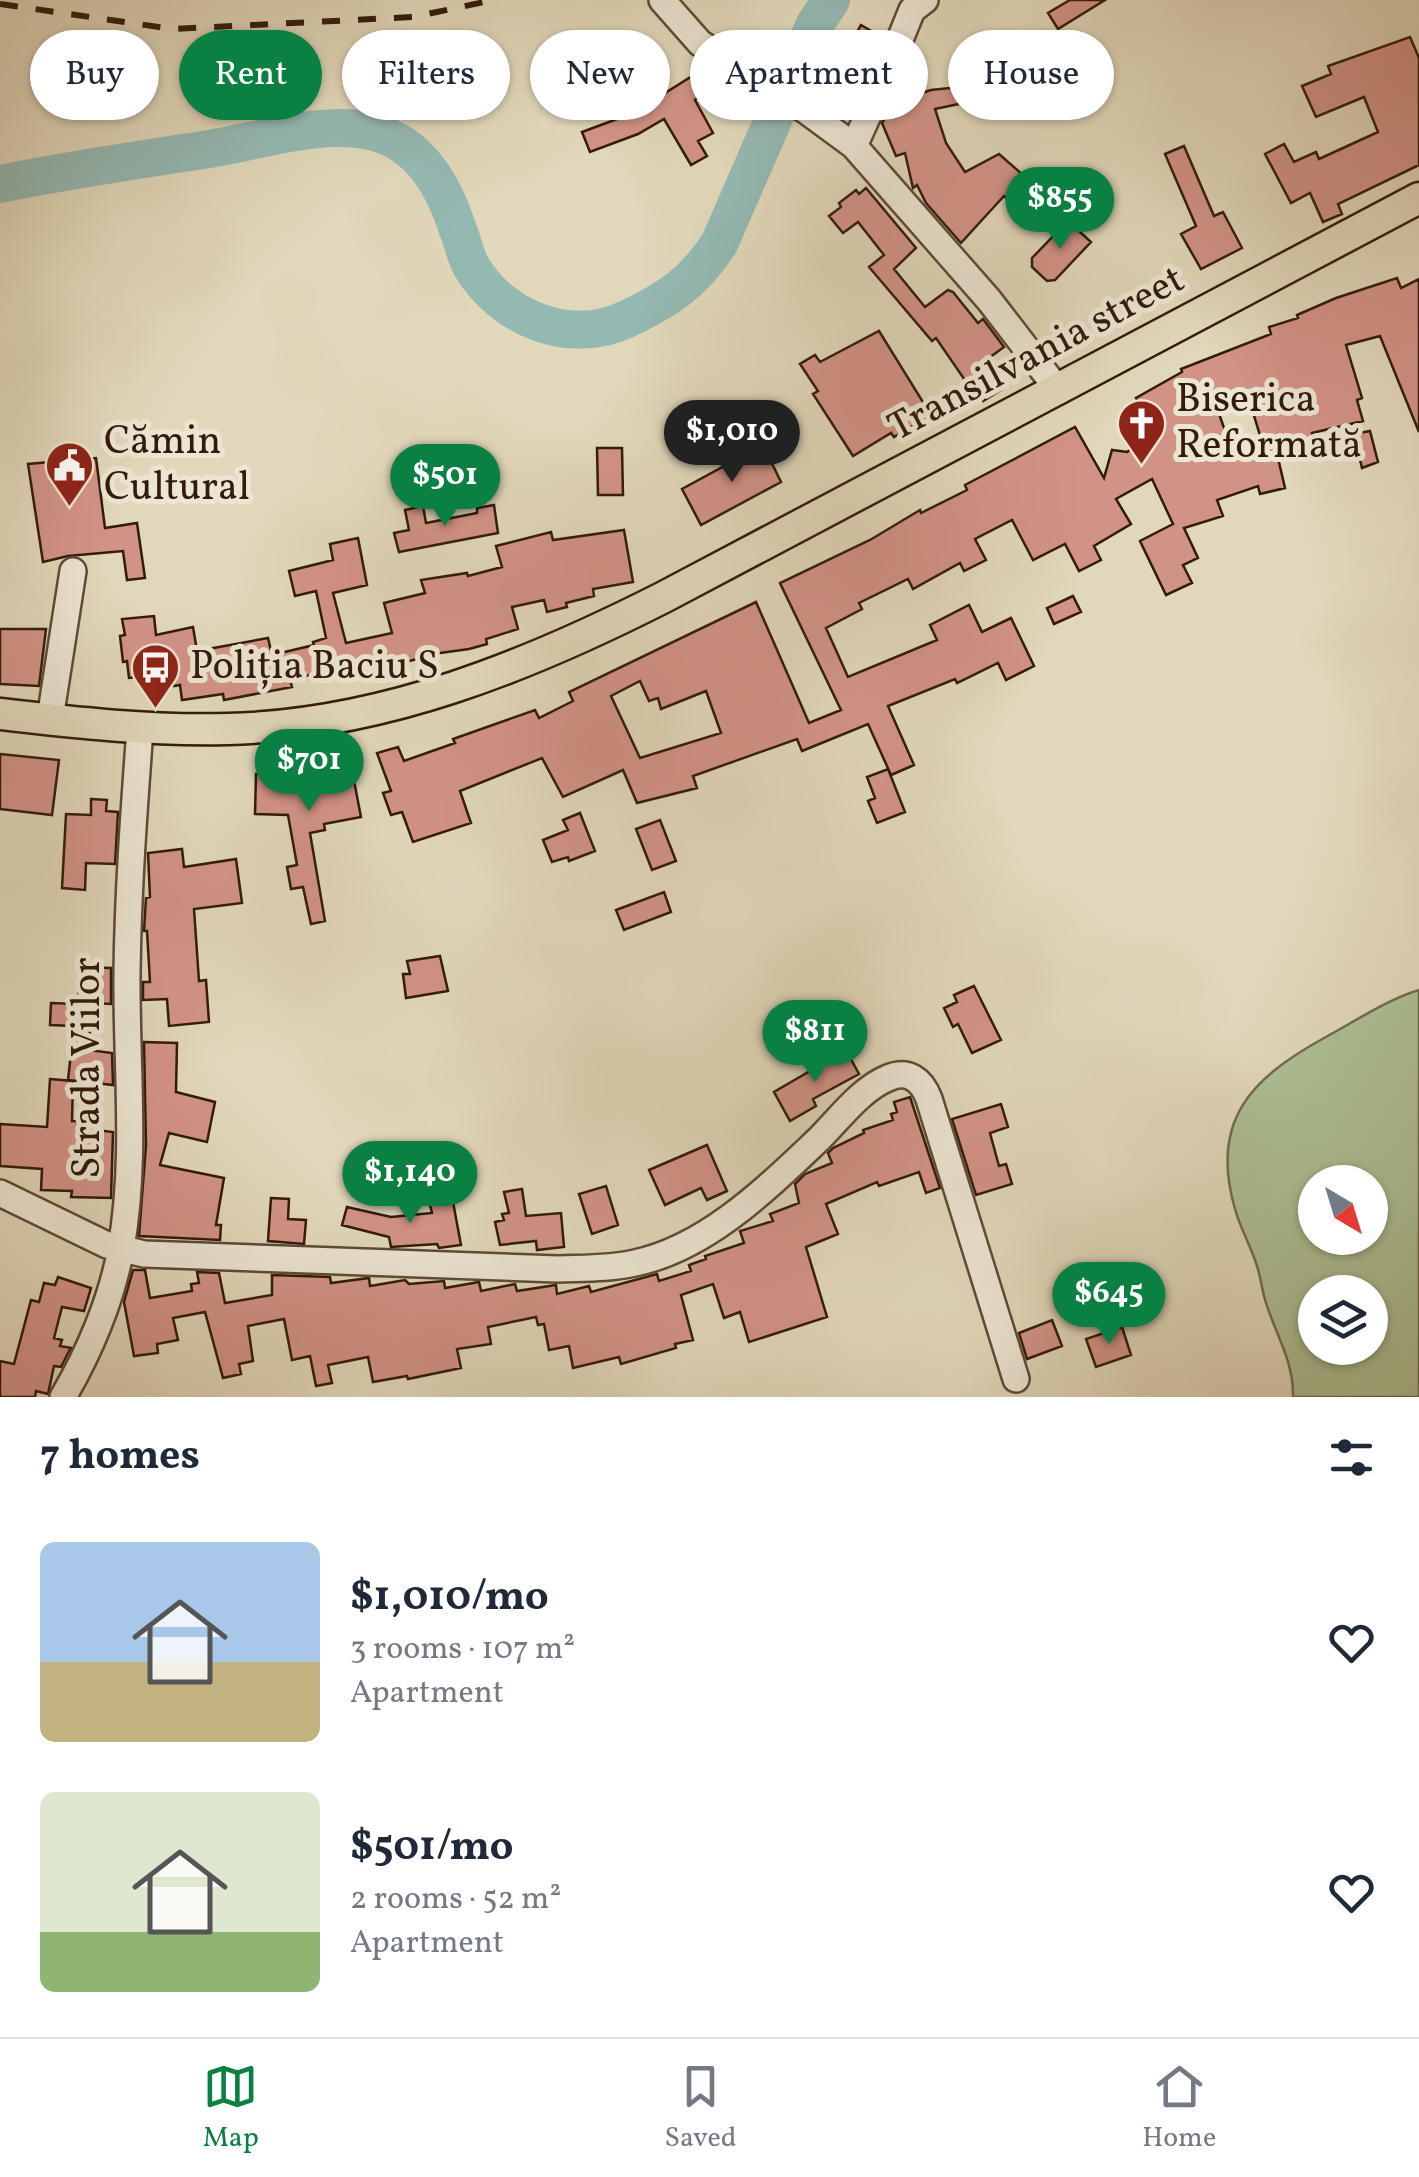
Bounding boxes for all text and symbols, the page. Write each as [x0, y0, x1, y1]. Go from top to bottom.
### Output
chip: Buy [30, 30, 159, 120]
chip: Rent [179, 30, 322, 120]
chip: Filters [342, 30, 510, 120]
chip: New [530, 30, 670, 120]
chip: Apartment [690, 30, 928, 120]
chip: House [948, 30, 1114, 120]
pin: $855 [1001, 167, 1119, 252]
text: $855 [1027, 177, 1093, 221]
street label: Transilvania street [879, 253, 1195, 457]
place label: Biserica Reformată [1176, 373, 1362, 475]
church icon: Biserica Reformată [1115, 398, 1167, 466]
pin: $1,010 [651, 400, 813, 485]
text: $1,010 [686, 410, 778, 454]
place label: Cămin Cultural [104, 415, 250, 517]
public building icon: Cămin Cultural [43, 440, 95, 508]
pin: $501 [386, 444, 504, 529]
text: $501 [412, 454, 478, 498]
place label: Poliția Baciu S [190, 640, 439, 696]
bus stop icon: Poliția Baciu S [129, 642, 181, 710]
pin: $701 [250, 729, 368, 814]
text: $701 [277, 739, 341, 783]
street label: Strada Viilor [61, 957, 117, 1179]
pin: $811 [756, 1000, 874, 1085]
text: $811 [784, 1010, 846, 1054]
pin: $1,140 [329, 1141, 491, 1226]
text: $1,140 [364, 1151, 456, 1195]
north arrow [1298, 1165, 1388, 1255]
map controls [1298, 1165, 1388, 1365]
pin: $645 [1050, 1262, 1168, 1347]
text: $645 [1074, 1272, 1144, 1316]
button: layers [1298, 1275, 1388, 1365]
text: 7 homes [40, 1428, 200, 1487]
icon: filters [1324, 1430, 1379, 1485]
text: $1,010/mo [350, 1569, 549, 1628]
icon: home [120, 1582, 240, 1702]
icon: heart [1324, 1615, 1379, 1670]
text: 3 rooms · 107 m² [350, 1628, 575, 1672]
text: Apartment [350, 1672, 504, 1716]
text: $501/mo [350, 1819, 514, 1878]
icon: home [120, 1832, 240, 1952]
icon: heart [1324, 1865, 1379, 1920]
text: 2 rooms · 52 m² [350, 1878, 561, 1922]
text: Apartment [350, 1922, 504, 1966]
tab: Map [203, 2059, 259, 2158]
tab: Saved [664, 2059, 737, 2158]
tab: Home [1142, 2059, 1216, 2158]

